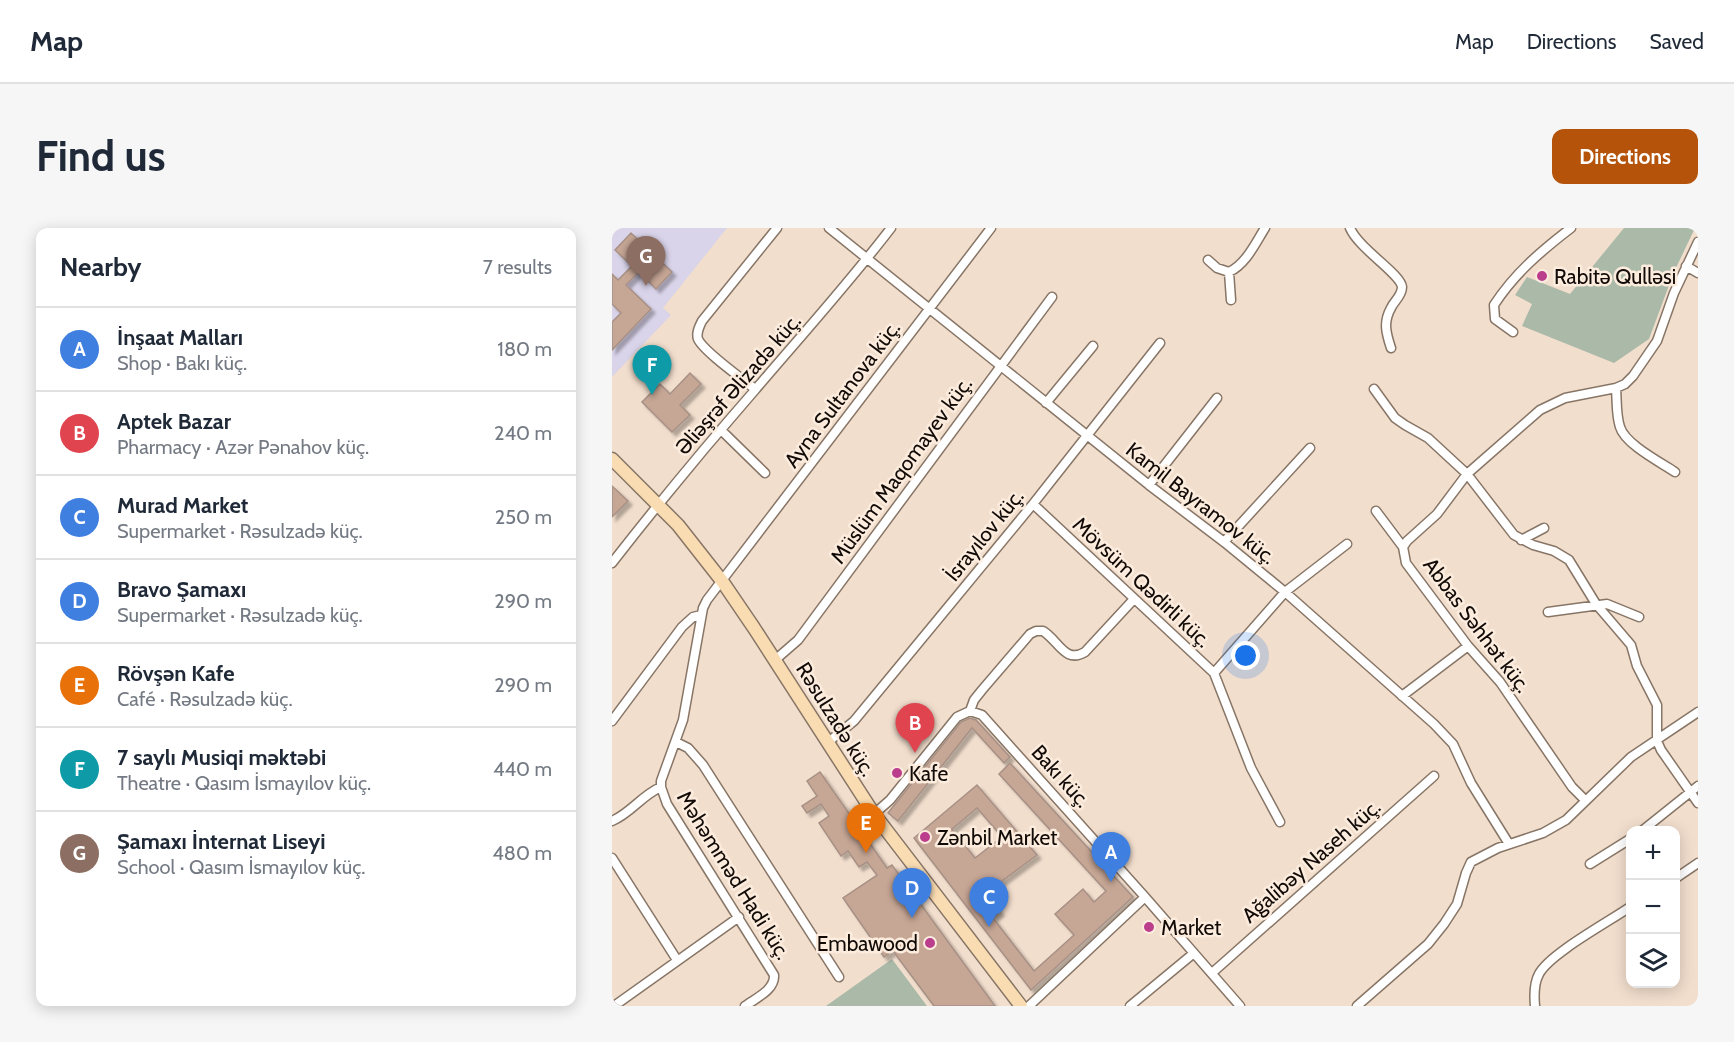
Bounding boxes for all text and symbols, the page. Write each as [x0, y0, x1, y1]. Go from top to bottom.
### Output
text: Map [30, 24, 83, 58]
text: Map [1455, 29, 1494, 54]
text: Directions [1527, 29, 1616, 54]
text: Saved [1649, 29, 1704, 54]
button: Directions [1552, 129, 1698, 184]
text: Find us [36, 130, 165, 182]
pin: G [627, 236, 666, 286]
text: Nearby [60, 251, 141, 283]
text: 7 results [483, 255, 552, 279]
place label: Rabitə Qulləsi [1554, 264, 1676, 289]
marker: Rabitə Qulləsi [1535, 269, 1549, 283]
street label: Əliəşrəf Əlizadə küç. [670, 309, 806, 459]
street label: Ayna Sultanova küç. [779, 316, 905, 472]
text: İnşaat Malları [117, 324, 243, 351]
text: A [73, 337, 86, 361]
text: 180 m [497, 337, 552, 361]
pin: F [632, 346, 672, 395]
text: Shop · Bakı küç. [117, 351, 247, 375]
street label: Müslüm Maqomayev küç. [825, 372, 977, 568]
text: Aptek Bazar [117, 408, 231, 435]
text: B [73, 421, 86, 445]
text: 240 m [494, 421, 552, 445]
text: Pharmacy · Azər Pənahov küç. [117, 435, 369, 459]
street label: Kamil Bayramov küç. [1121, 437, 1281, 569]
street label: İsrayılov küç. [939, 484, 1029, 586]
text: Murad Market [117, 492, 248, 519]
text: C [73, 505, 86, 529]
text: 250 m [495, 505, 552, 529]
street label: Mövsüm Qədirli küç. [1068, 512, 1216, 652]
text: Supermarket · Rəsulzadə küç. [117, 519, 363, 543]
street label: Abbas Səhhət küç. [1418, 553, 1536, 697]
text: Bravo Şamaxı [117, 576, 246, 603]
text: D [72, 589, 87, 613]
text: 290 m [494, 589, 552, 613]
text: Supermarket · Rəsulzadə küç. [117, 603, 363, 627]
your location [1231, 641, 1260, 670]
street label: Rəsulzadə küç. [791, 657, 881, 781]
text: Rövşən Kafe [117, 660, 235, 687]
text: E [74, 673, 85, 697]
text: 290 m [494, 673, 552, 697]
text: Café · Rəsulzadə küç. [117, 687, 293, 711]
pin: B [896, 704, 934, 753]
street label: Bakı küç. [1026, 740, 1096, 812]
text: 7 saylı Musiqi məktəbi [117, 744, 326, 771]
text: F [74, 757, 85, 781]
text: 440 m [493, 757, 552, 781]
place label: Kafe [909, 761, 949, 786]
marker: Kafe [890, 766, 904, 780]
text: Theatre · Qasım İsmayılov küç. [117, 771, 371, 795]
street label: Məhəmməd Hadi küç. [672, 786, 796, 964]
street label: Ağalibəy Naseh küç. [1237, 794, 1385, 928]
pin: E [846, 804, 886, 853]
place label: Zənbil Market [937, 825, 1057, 850]
map controls [1626, 826, 1680, 988]
button: + [1626, 826, 1680, 880]
text: Şamaxı İnternat Liseyi [117, 828, 326, 855]
marker: Zənbil Market [918, 830, 932, 844]
pin: A [1092, 832, 1130, 882]
text: G [73, 841, 86, 865]
text: 480 m [492, 841, 552, 865]
text: School · Qasım İsmayılov küç. [117, 855, 365, 879]
pin: D [892, 868, 932, 918]
pin: C [970, 878, 1009, 927]
button: − [1626, 880, 1680, 934]
place label: Market [1161, 915, 1221, 940]
marker: Market [1142, 920, 1156, 934]
place label: Embawood [817, 931, 918, 956]
button: layers [1626, 934, 1680, 988]
marker: Embawood [923, 936, 937, 950]

